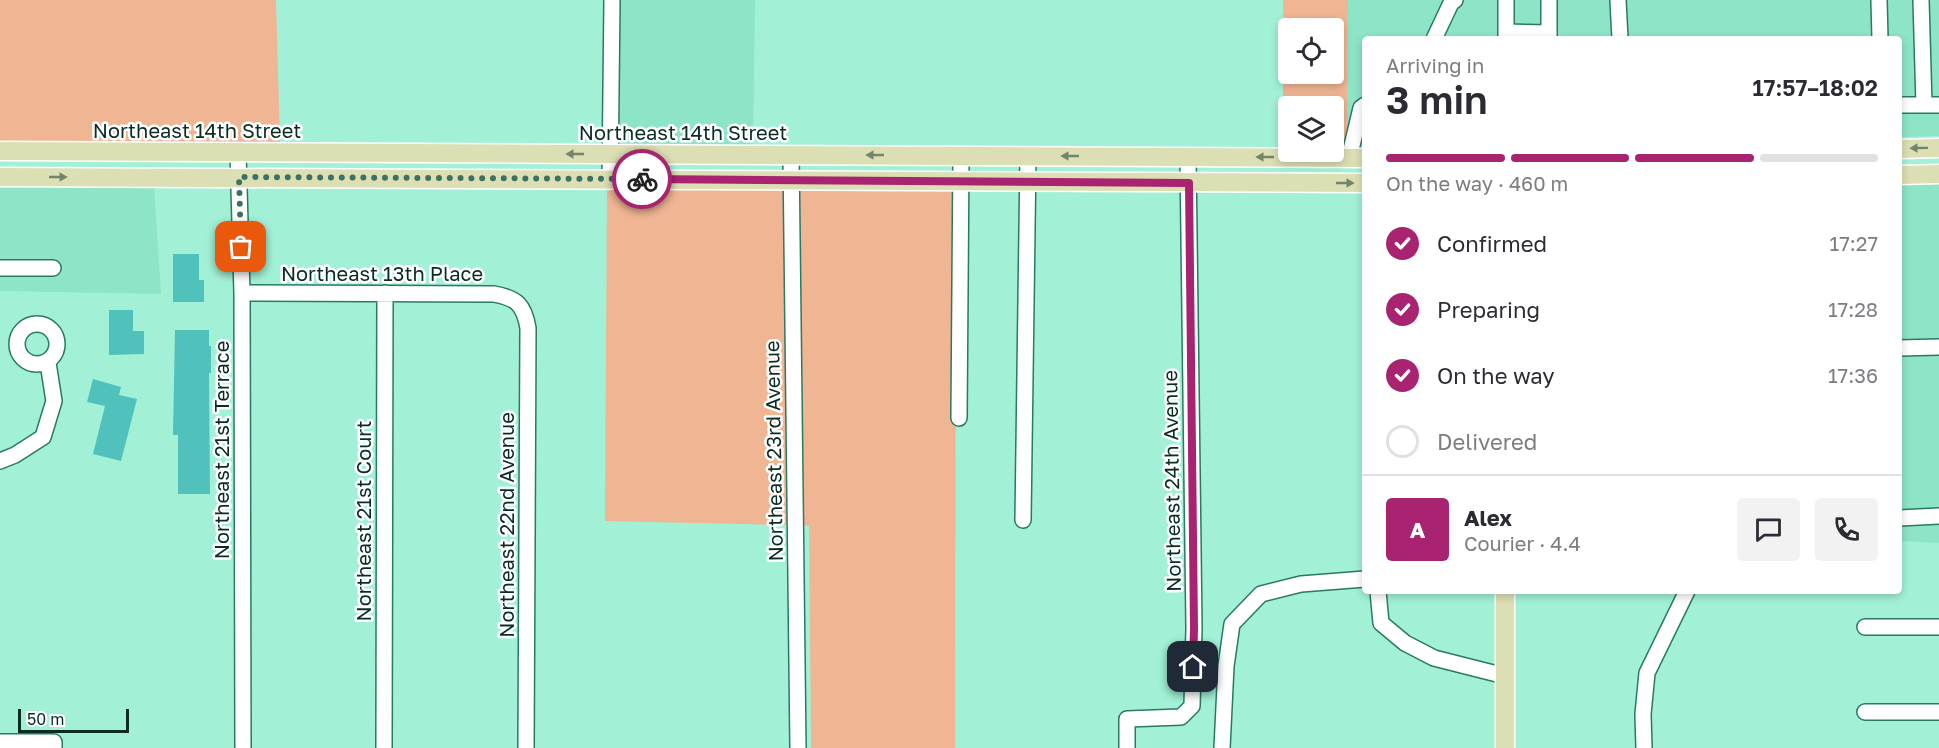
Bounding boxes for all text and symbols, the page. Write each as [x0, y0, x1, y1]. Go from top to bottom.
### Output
map controls [1278, 18, 1344, 162]
button: locate [1278, 18, 1344, 84]
text: Arriving in [1386, 53, 1484, 77]
text: 17:57–18:02 [1753, 74, 1878, 101]
text: 3 min [1386, 76, 1488, 123]
button: layers [1278, 96, 1344, 162]
street label: Northeast 14th Street [93, 118, 301, 142]
street label: Northeast 14th Street [579, 120, 787, 144]
one-way arrow [1909, 144, 1928, 153]
one-way arrow [565, 149, 584, 159]
courier [612, 149, 672, 209]
one-way arrow [865, 150, 884, 160]
one-way arrow [1060, 151, 1079, 161]
one-way arrow [1255, 152, 1274, 162]
icon: bike [626, 163, 659, 196]
text: On the way · 460 m [1386, 171, 1568, 195]
one-way arrow [49, 172, 68, 182]
one-way arrow [1336, 178, 1355, 188]
pin [215, 221, 266, 272]
icon: check [1386, 227, 1419, 260]
icon: bag [224, 230, 257, 263]
text: Confirmed [1437, 230, 1547, 257]
text: 17:27 [1830, 231, 1878, 255]
street label: Northeast 13th Place [281, 261, 483, 285]
icon: check [1386, 293, 1419, 326]
text: Preparing [1437, 296, 1540, 323]
text: 17:28 [1828, 297, 1878, 321]
street label: Northeast 23rd Avenue [759, 340, 787, 562]
street label: Northeast 21st Terrace [209, 341, 233, 559]
icon: check [1386, 359, 1419, 392]
text: On the way [1437, 362, 1555, 389]
text: 17:36 [1828, 363, 1878, 387]
street label: Northeast 24th Avenue [1157, 370, 1185, 592]
street label: Northeast 22nd Avenue [494, 412, 518, 638]
street label: Northeast 21st Court [351, 421, 375, 622]
text: Delivered [1437, 428, 1537, 455]
button: chat [1737, 498, 1800, 561]
button: phone [1815, 498, 1878, 561]
text: Alex [1464, 504, 1512, 531]
text: A [1410, 516, 1425, 543]
text: Courier · 4.4 [1464, 531, 1581, 555]
pin [1167, 641, 1218, 692]
icon: home [1176, 650, 1209, 683]
scale bar [18, 706, 129, 734]
text: 50 m [27, 709, 64, 729]

